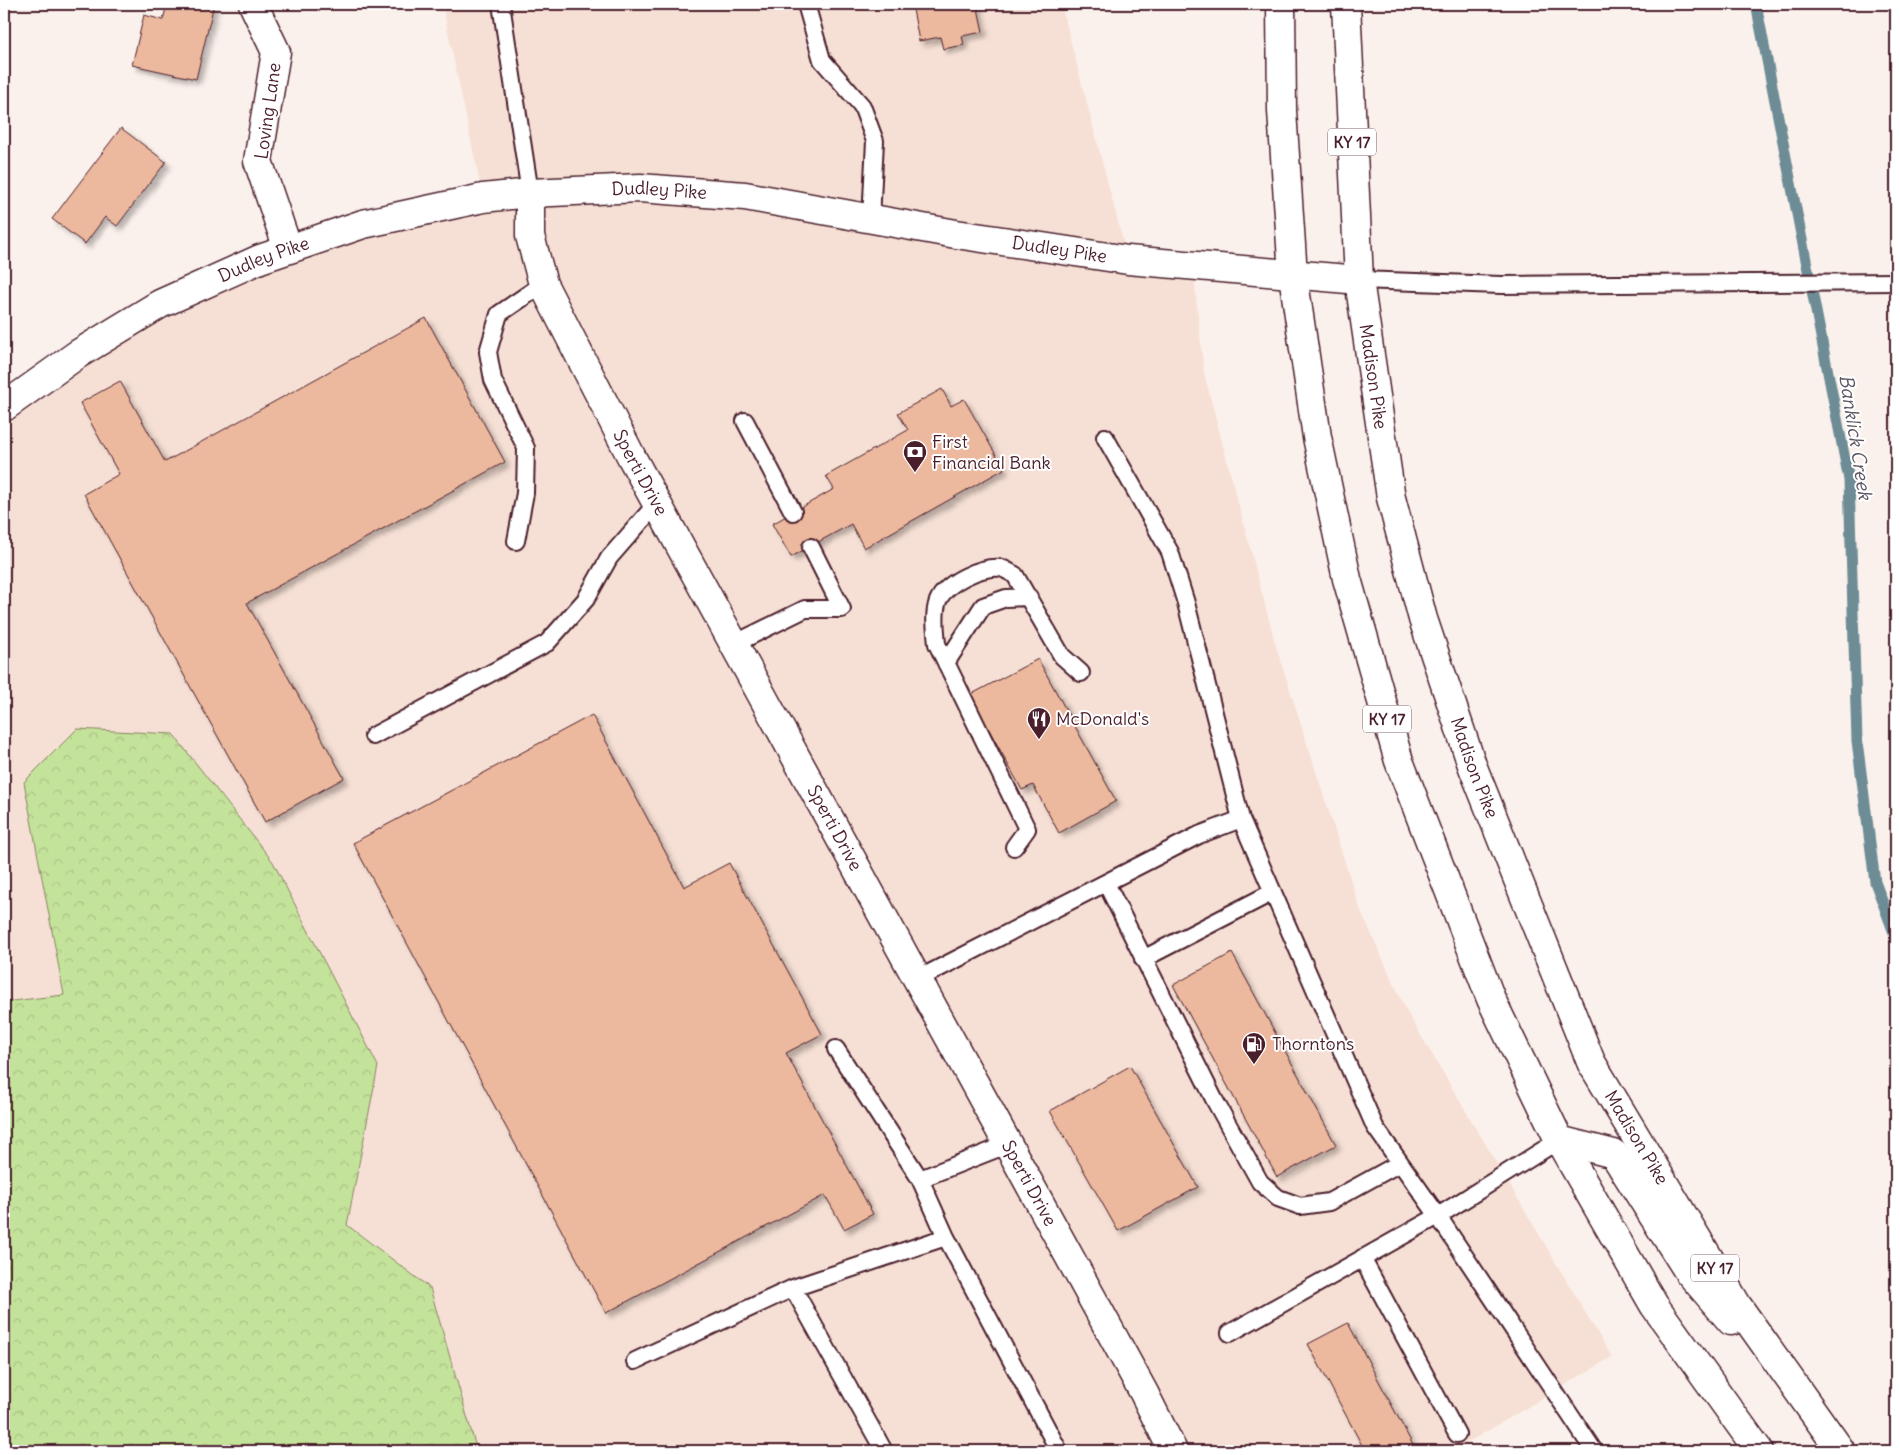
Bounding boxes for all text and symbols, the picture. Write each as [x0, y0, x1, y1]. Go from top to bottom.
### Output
street label: Loving Lane [249, 61, 286, 161]
road number: KY 17 [1328, 128, 1376, 156]
street label: Dudley Pike [611, 176, 708, 204]
street label: Dudley Pike [214, 231, 312, 287]
street label: Dudley Pike [1010, 231, 1109, 268]
street label: Madison Pike [1355, 322, 1393, 431]
water label: Banklick Creek [1834, 373, 1878, 502]
street label: Sperti Drive [608, 426, 673, 519]
place label: First Financial Bank [932, 430, 1051, 474]
bank icon: First Financial Bank [902, 439, 928, 473]
restaurant icon: McDonald's [1026, 706, 1052, 740]
road number: KY 17 [1363, 706, 1411, 732]
place label: McDonald's [1056, 707, 1149, 730]
street label: Madison Pike [1446, 714, 1504, 821]
street label: Sperti Drive [802, 781, 868, 875]
fuel station icon: Thorntons [1241, 1031, 1267, 1065]
place label: Thorntons [1272, 1032, 1354, 1055]
street label: Madison Pike [1600, 1086, 1674, 1189]
street label: Sperti Drive [997, 1136, 1062, 1230]
road number: KY 17 [1691, 1254, 1739, 1282]

